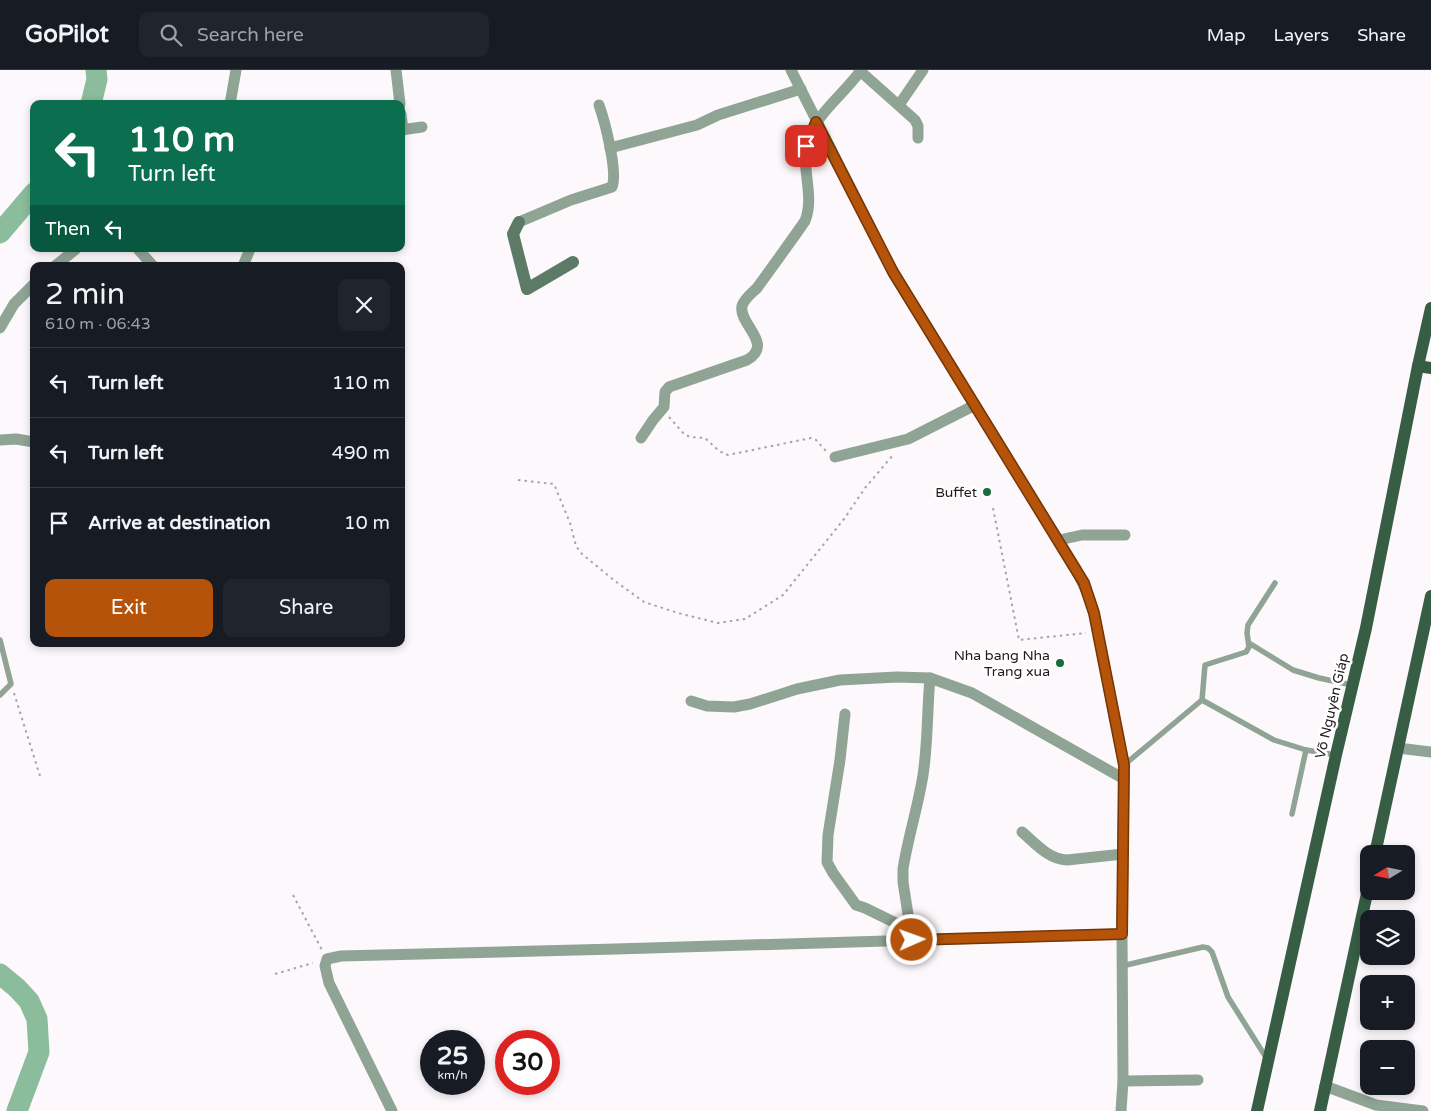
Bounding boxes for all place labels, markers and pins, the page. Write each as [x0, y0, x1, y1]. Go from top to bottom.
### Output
pin [785, 125, 827, 167]
place label: Buffet [935, 484, 978, 501]
marker: Buffet [981, 486, 993, 498]
place label: Nha bang Nha Trang xua [954, 647, 1050, 680]
marker: Nha bang Nha Trang xua [1054, 657, 1066, 669]

